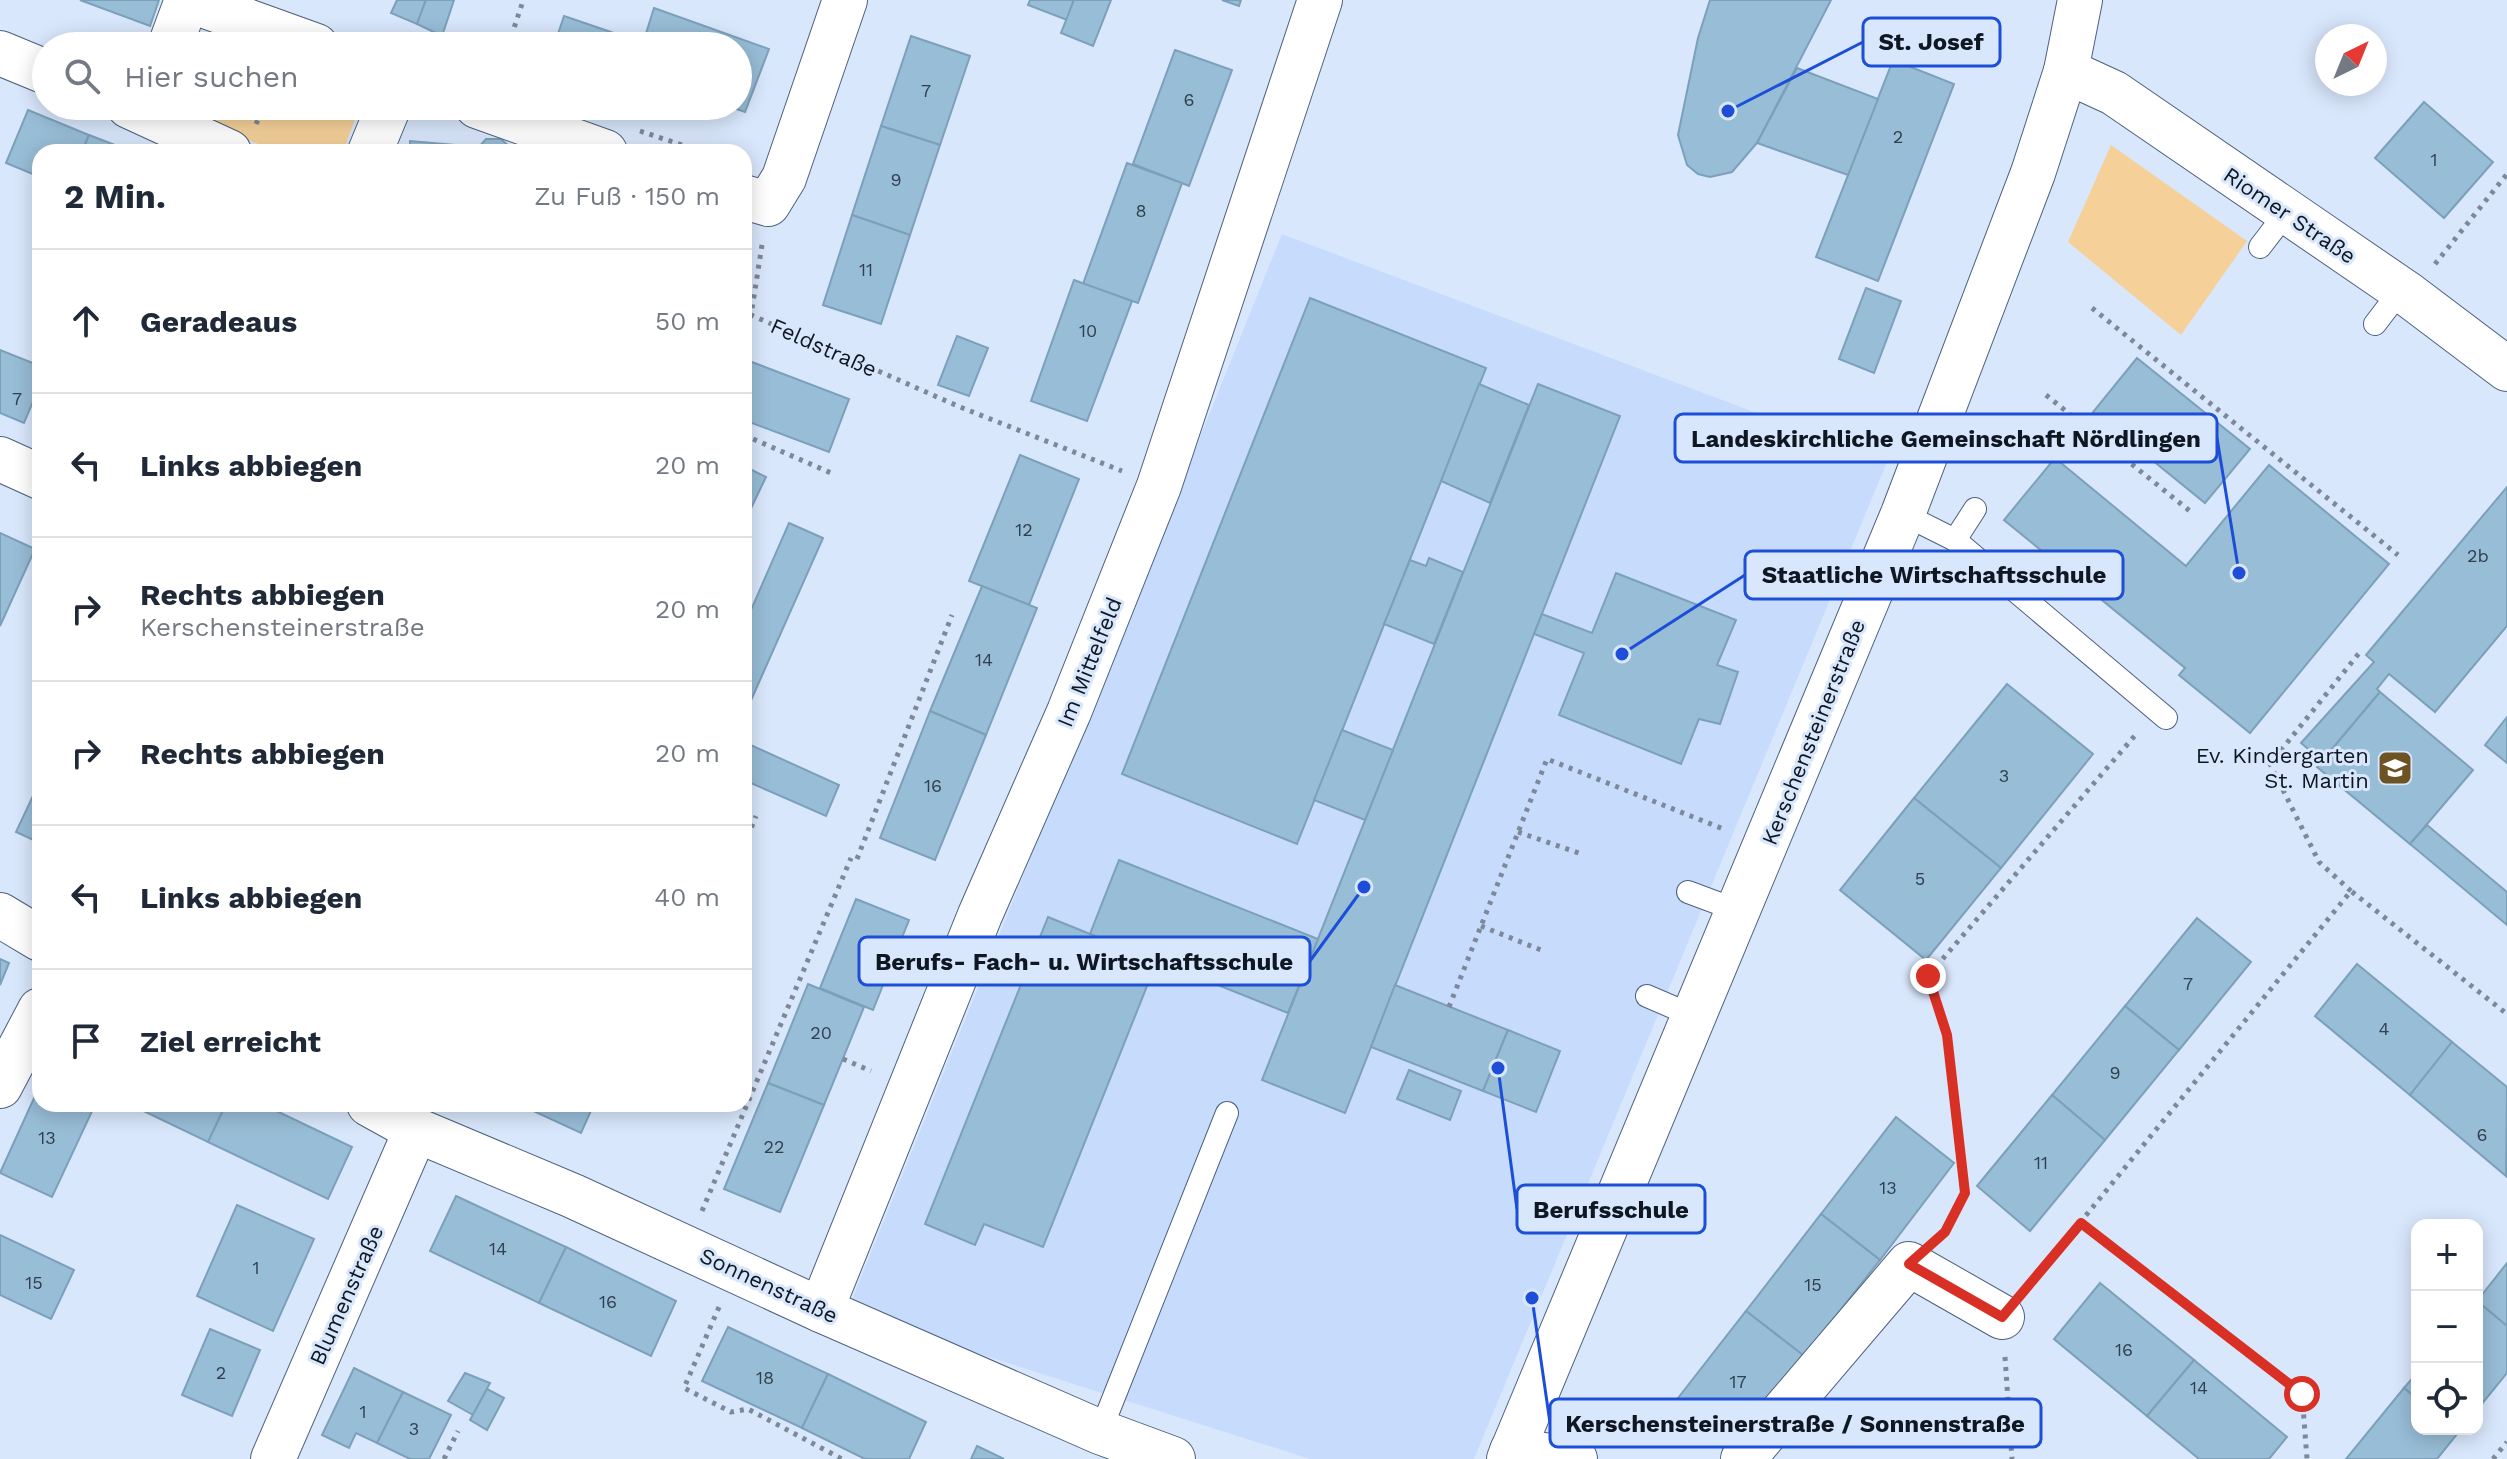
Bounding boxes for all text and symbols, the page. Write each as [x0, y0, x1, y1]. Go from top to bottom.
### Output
callout: St. Josef [1863, 18, 2000, 66]
north arrow [2315, 24, 2387, 96]
text: St. Josef [1878, 28, 1984, 56]
search box [32, 32, 752, 120]
icon: search [60, 54, 104, 98]
text: Hier suchen [124, 59, 299, 94]
house number: 7 [921, 80, 931, 101]
house number: 6 [1184, 89, 1194, 110]
house number: 2 [1893, 126, 1903, 147]
house number: 1 [2430, 149, 2438, 170]
street label: Riomer Straße [2219, 162, 2361, 269]
house number: 9 [890, 169, 902, 190]
text: 2 Min. [64, 176, 166, 216]
text: Zu Fuß · 150 m [534, 181, 720, 211]
house number: 8 [1135, 200, 1147, 221]
house number: 11 [859, 259, 873, 280]
icon: ahead [64, 299, 108, 343]
text: Geradeaus [140, 304, 297, 339]
text: 50 m [655, 306, 720, 336]
street label: Feldstraße [767, 313, 881, 382]
house number: 10 [1079, 320, 1097, 341]
house number: 7 [12, 388, 22, 409]
callout: Landeskirchliche Gemeinschaft Nördlingen [1675, 414, 2217, 462]
text: Landeskirchliche Gemeinschaft Nördlingen [1691, 425, 2201, 453]
icon: left [64, 443, 108, 487]
text: Links abbiegen [140, 448, 362, 483]
text: 20 m [655, 450, 720, 480]
house number: 12 [1015, 519, 1033, 540]
house number: 2b [2467, 545, 2489, 566]
callout: Staatliche Wirtschaftsschule [1745, 551, 2123, 599]
text: Staatliche Wirtschaftsschule [1762, 561, 2106, 589]
text: Rechts abbiegen [140, 577, 385, 612]
icon: right [64, 587, 108, 631]
text: 20 m [655, 594, 720, 624]
street label: Im Mittelfeld [1052, 594, 1127, 731]
text: Kerschensteinerstraße [140, 612, 425, 642]
street label: Kerschensteinerstraße [1757, 616, 1870, 849]
house number: 14 [975, 649, 993, 670]
icon: right [64, 731, 108, 775]
text: Rechts abbiegen [140, 736, 385, 771]
text: 20 m [655, 738, 720, 768]
place label: Ev. Kindergarten St. Martin [2196, 743, 2369, 793]
school or university icon: Ev. Kindergarten St. Martin [2376, 749, 2414, 787]
house number: 3 [1999, 765, 2009, 786]
house number: 16 [924, 775, 942, 796]
house number: 5 [1915, 868, 1925, 889]
icon: left [64, 875, 108, 919]
text: Links abbiegen [140, 880, 362, 915]
text: 40 m [654, 882, 720, 912]
callout: Berufs- Fach- u. Wirtschaftsschule [859, 937, 1310, 985]
text: Berufs- Fach- u. Wirtschaftsschule [875, 948, 1293, 976]
route end [1910, 958, 1946, 994]
house number: 7 [2183, 973, 2193, 994]
house number: 4 [2379, 1018, 2390, 1039]
icon: arrive [64, 1019, 108, 1063]
house number: 20 [810, 1022, 832, 1043]
text: Ziel erreicht [140, 1024, 321, 1059]
house number: 9 [2109, 1062, 2121, 1083]
house number: 6 [2477, 1124, 2487, 1145]
house number: 13 [38, 1127, 56, 1148]
house number: 22 [764, 1136, 785, 1157]
house number: 11 [2034, 1152, 2048, 1173]
house number: 13 [1879, 1177, 1897, 1198]
callout: Berufsschule [1517, 1185, 1705, 1233]
text: Berufsschule [1533, 1196, 1689, 1224]
map controls [2411, 1219, 2483, 1435]
button: + [2411, 1219, 2483, 1291]
street label: Blumenstraße [305, 1222, 388, 1369]
house number: 14 [489, 1238, 507, 1259]
street label: Sonnenstraße [696, 1243, 842, 1328]
house number: 1 [252, 1257, 260, 1278]
house number: 15 [25, 1272, 43, 1293]
house number: 15 [1804, 1274, 1822, 1295]
house number: 16 [599, 1291, 617, 1312]
button: − [2411, 1291, 2483, 1363]
house number: 16 [2115, 1339, 2133, 1360]
house number: 2 [216, 1362, 226, 1383]
button: locate [2411, 1363, 2483, 1435]
house number: 18 [756, 1367, 774, 1388]
house number: 17 [1729, 1371, 1747, 1392]
route start [2284, 1376, 2320, 1412]
house number: 14 [2190, 1377, 2208, 1398]
callout: Kerschensteinerstraße / Sonnenstraße [1550, 1399, 2041, 1447]
house number: 1 [359, 1401, 367, 1422]
text: Kerschensteinerstraße / Sonnenstraße [1565, 1410, 2025, 1438]
house number: 3 [409, 1418, 419, 1439]

